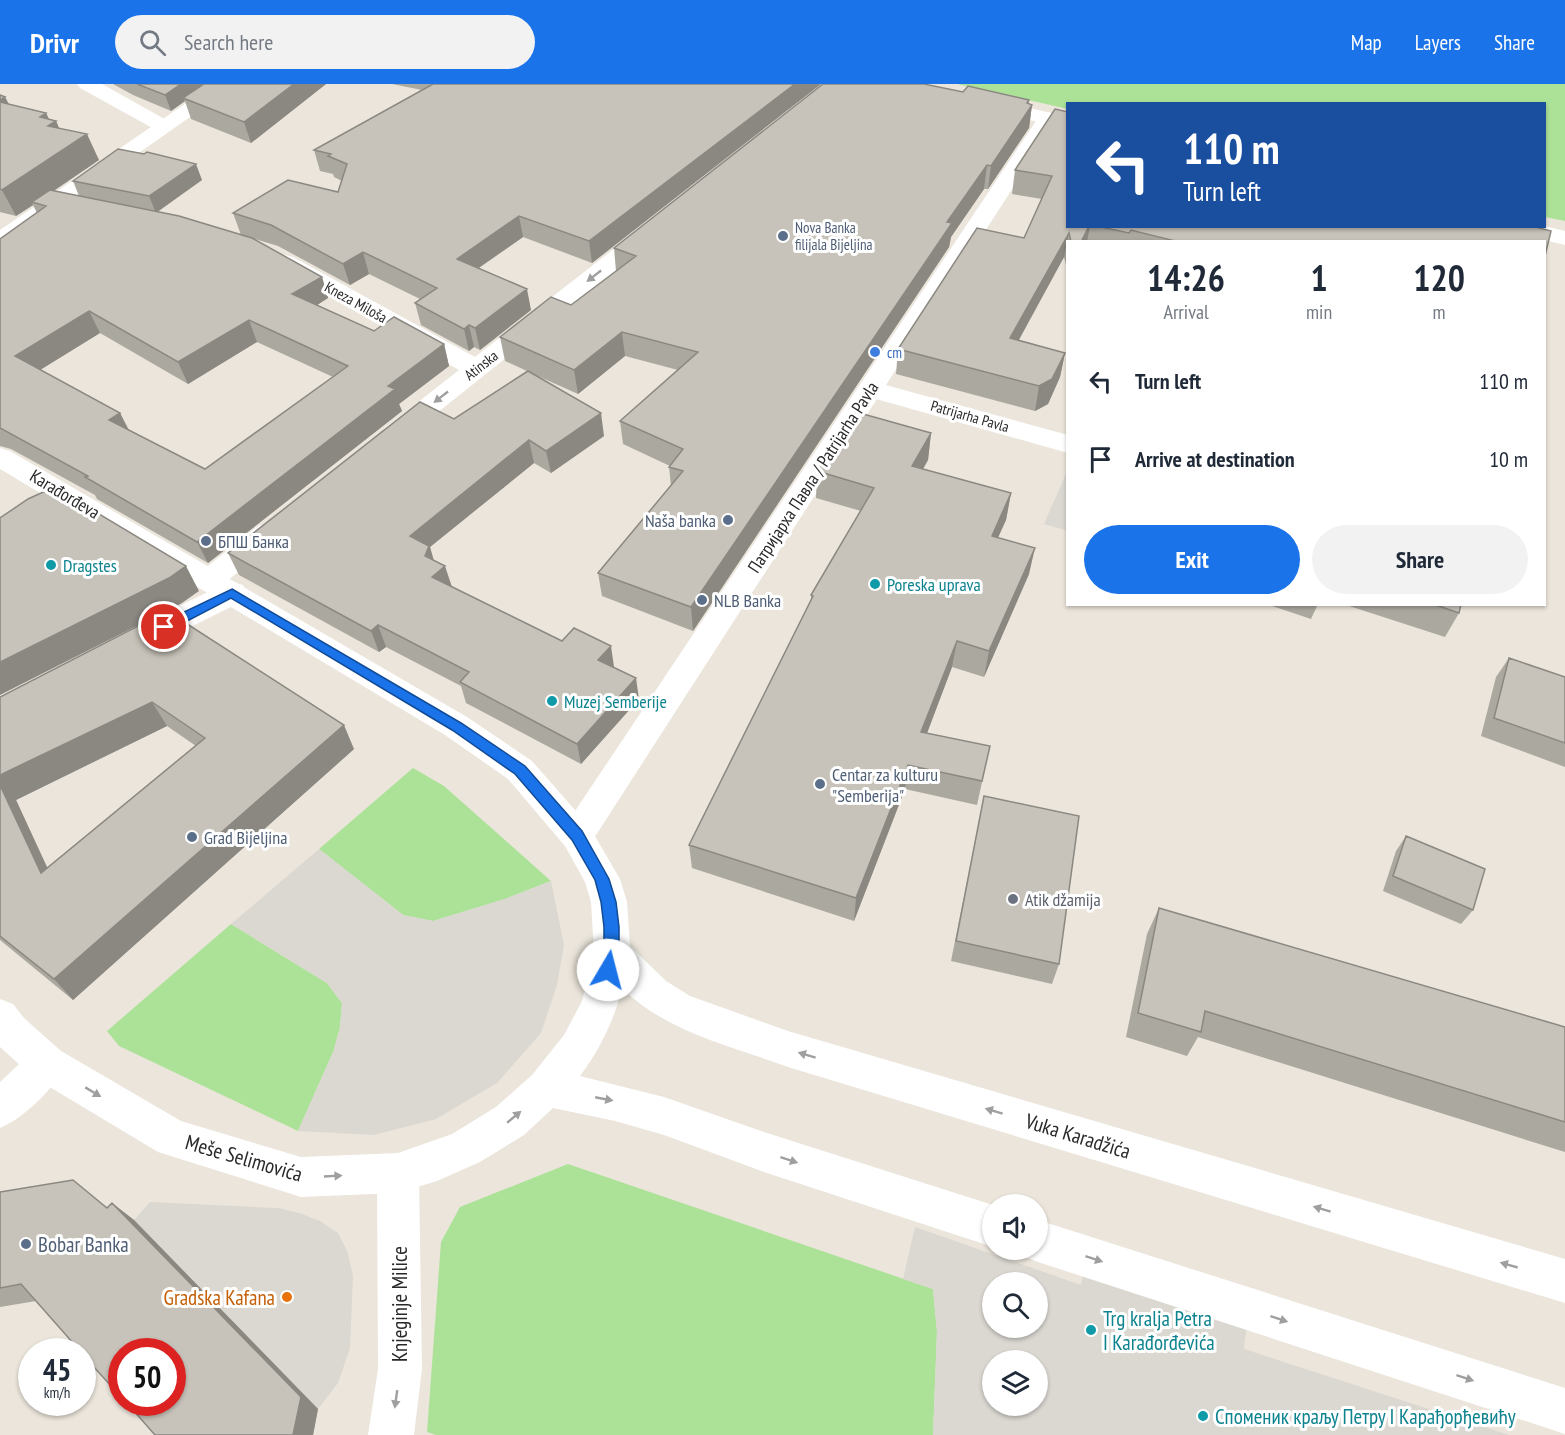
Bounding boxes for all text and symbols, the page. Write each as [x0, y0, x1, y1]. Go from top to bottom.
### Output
search box [115, 15, 535, 69]
text: Drivr [30, 24, 79, 61]
icon: search [136, 26, 169, 59]
text: Search here [184, 28, 273, 56]
text: Map [1351, 29, 1382, 56]
text: Layers [1415, 29, 1461, 56]
text: Share [1494, 29, 1535, 56]
text: 110 m [1183, 121, 1280, 176]
icon: left [1084, 126, 1162, 204]
text: Turn left [1183, 174, 1261, 208]
place label: Nova Banka filijala Bijeljina [795, 218, 873, 254]
marker: Nova Banka filijala Bijeljina [776, 229, 790, 243]
text: 14:26 [1147, 254, 1225, 301]
text: 1 [1310, 254, 1328, 301]
text: 120 [1413, 254, 1465, 301]
one-way arrow [586, 270, 601, 282]
street label: Kneza Miloša [322, 277, 390, 327]
text: Arrival [1163, 299, 1209, 325]
text: min [1306, 299, 1332, 325]
text: m [1433, 299, 1446, 325]
place label: cm [887, 343, 902, 362]
marker: cm [868, 345, 882, 359]
street label: Atinska [460, 346, 502, 384]
icon: left [1084, 365, 1117, 398]
text: Turn left [1135, 367, 1201, 395]
text: 110 m [1479, 367, 1528, 395]
street label: Патријарха Павла / Patrijarha Pavla [743, 377, 883, 577]
one-way arrow [433, 391, 448, 403]
street label: Patrijarha Pavla [929, 396, 1011, 436]
icon: arrive [1084, 443, 1117, 476]
text: Arrive at destination [1135, 445, 1295, 473]
text: 10 m [1489, 445, 1528, 473]
street label: Karađorđeva [26, 464, 104, 524]
place label: Naša banka [645, 509, 716, 532]
marker: Naša banka [721, 513, 735, 527]
button: Exit [1084, 525, 1300, 594]
button: Share [1312, 525, 1528, 594]
place label: БПШ Банка [218, 530, 289, 553]
marker: БПШ Банка [199, 534, 213, 548]
place label: Dragstes [63, 554, 117, 577]
marker: Dragstes [44, 558, 58, 572]
place label: Poreska uprava [887, 573, 981, 596]
marker: Poreska uprava [868, 577, 882, 591]
place label: NLB Banka [714, 589, 781, 612]
marker: NLB Banka [695, 593, 709, 607]
pin [138, 601, 189, 652]
icon: arrive [147, 610, 180, 643]
place label: Muzej Semberije [564, 690, 667, 713]
marker: Muzej Semberije [545, 694, 559, 708]
place label: Centar za kulturu "Semberija" [832, 763, 938, 807]
marker: Centar za kulturu "Semberija" [813, 777, 827, 791]
place label: Grad Bijeljina [204, 826, 287, 849]
marker: Grad Bijeljina [185, 830, 199, 844]
place label: Atik džamija [1025, 888, 1101, 911]
marker: Atik džamija [1006, 892, 1020, 906]
position arrow [576, 938, 640, 1002]
one-way arrow [798, 1050, 816, 1059]
one-way arrow [85, 1087, 101, 1098]
one-way arrow [594, 1095, 613, 1104]
one-way arrow [985, 1106, 1003, 1115]
street label: Vuka Karadžića [1021, 1107, 1134, 1165]
one-way arrow [506, 1110, 522, 1123]
street label: Meše Selimovića [182, 1128, 306, 1188]
one-way arrow [780, 1156, 798, 1166]
one-way arrow [323, 1171, 342, 1180]
map controls [982, 1194, 1048, 1416]
button: sound [982, 1194, 1048, 1260]
one-way arrow [1313, 1204, 1331, 1213]
place label: Bobar Banka [38, 1231, 129, 1258]
marker: Bobar Banka [19, 1237, 33, 1251]
street label: Knjeginje Milice [386, 1246, 413, 1362]
one-way arrow [1085, 1254, 1103, 1264]
one-way arrow [1500, 1260, 1518, 1269]
button: search [982, 1272, 1048, 1338]
place label: Gradska Kafana [164, 1284, 275, 1311]
marker: Gradska Kafana [280, 1290, 294, 1304]
place label: Trg kralja Petra I Karađorđevića [1103, 1305, 1215, 1356]
one-way arrow [1270, 1314, 1288, 1324]
marker: Trg kralja Petra I Karađorđevića [1084, 1323, 1098, 1337]
speed limit sign: 50 [108, 1338, 186, 1416]
text: 45 [43, 1350, 71, 1389]
button: layers [982, 1350, 1048, 1416]
one-way arrow [1456, 1374, 1474, 1384]
text: km/h [44, 1383, 70, 1402]
one-way arrow [391, 1389, 400, 1408]
place label: Споменик краљу Петру I Карађорђевићу [1215, 1403, 1516, 1430]
marker: Споменик краљу Петру I Карађорђевићу [1196, 1409, 1210, 1423]

